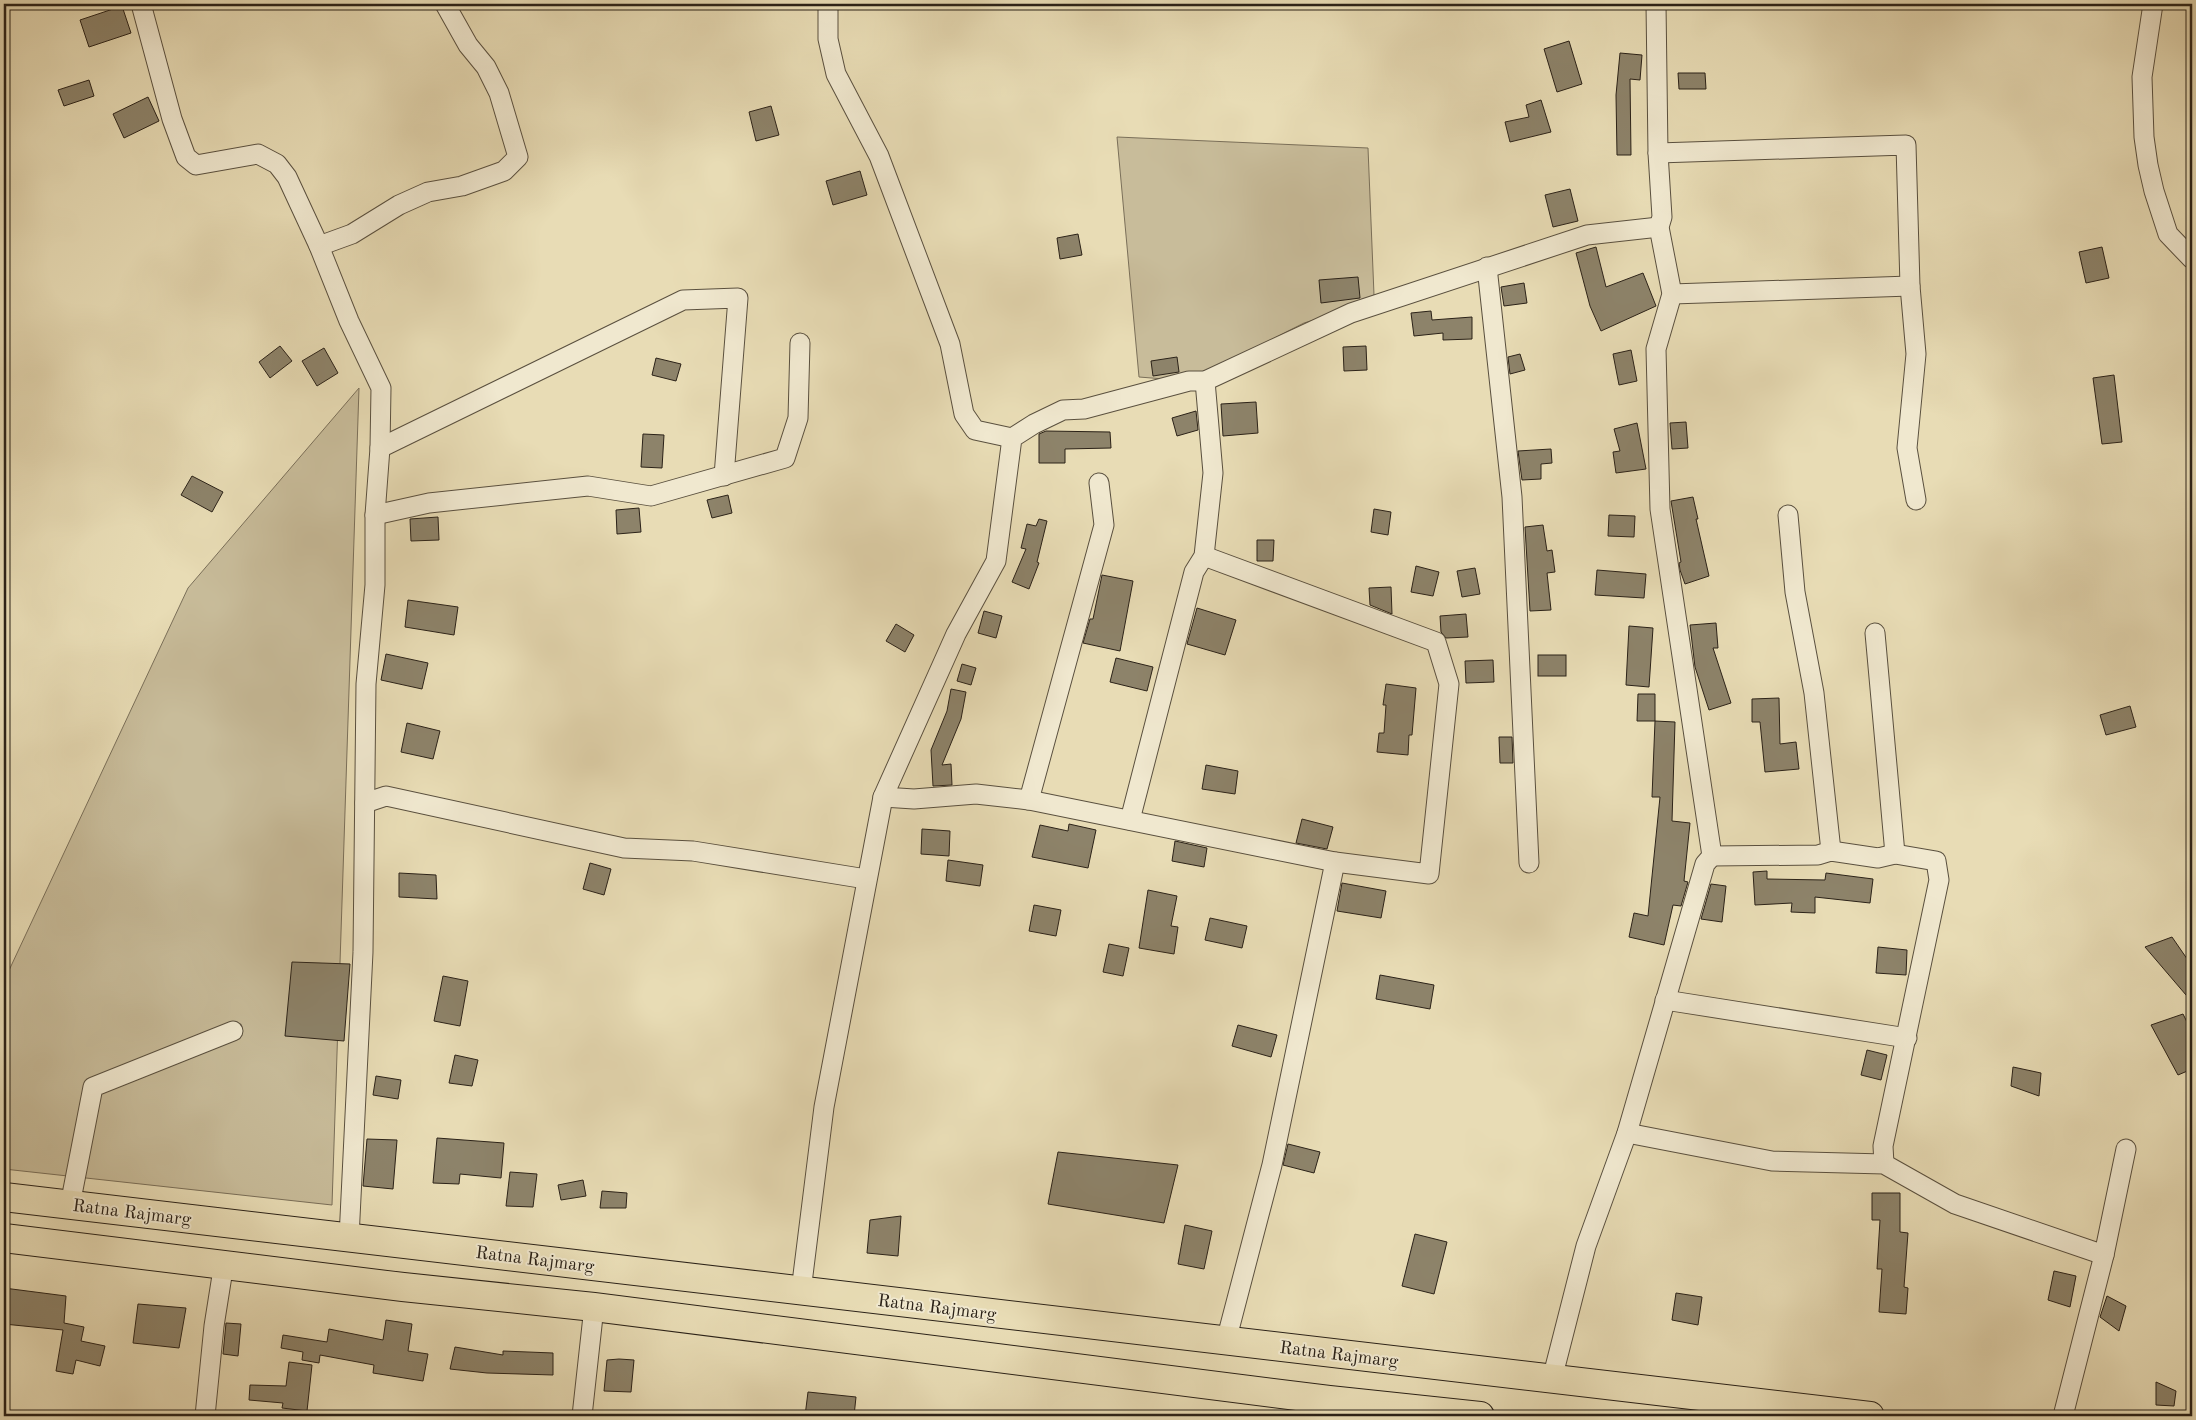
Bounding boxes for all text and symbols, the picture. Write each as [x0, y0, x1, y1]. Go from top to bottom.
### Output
street label: Ratna Rajmarg [71, 1197, 193, 1229]
street label: Ratna Rajmarg [474, 1244, 596, 1276]
street label: Ratna Rajmarg [876, 1292, 998, 1324]
street label: Ratna Rajmarg [1278, 1339, 1400, 1371]

